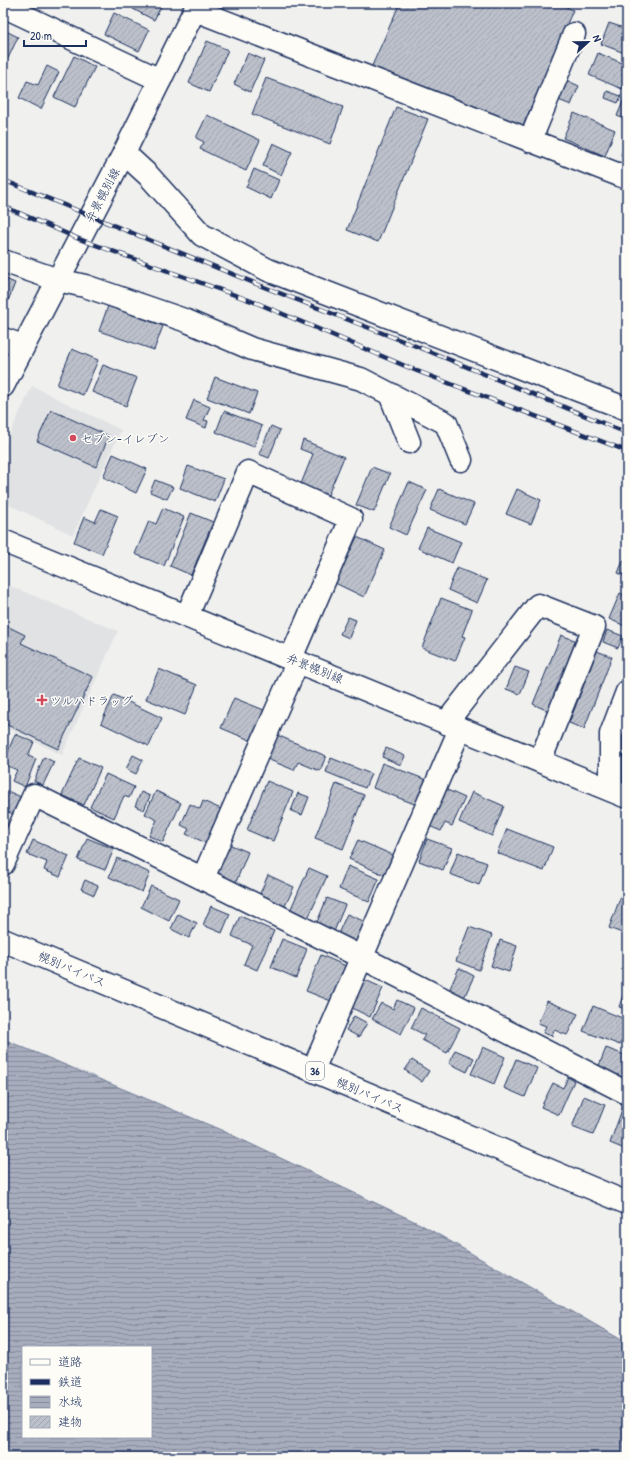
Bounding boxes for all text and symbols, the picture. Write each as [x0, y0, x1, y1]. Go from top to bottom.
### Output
scale bar [24, 22, 86, 48]
north arrow [568, 22, 608, 62]
text: 20 m [30, 27, 52, 44]
text: N [590, 33, 605, 44]
street label: 弁景幌別線 [80, 165, 124, 225]
place label: セブン-イレブン [81, 430, 170, 447]
marker: セブン-イレブン [68, 433, 78, 443]
street label: 弁景幌別線 [284, 649, 346, 687]
place label: ツルハドラッグ [50, 692, 134, 709]
marker: ツルハドラッグ [37, 695, 47, 705]
street label: 幌別バイパス [36, 947, 108, 991]
road number: 36 [306, 1062, 324, 1080]
street label: 幌別バイパス [334, 1073, 406, 1117]
legend [22, 1346, 152, 1438]
text: 道路 [58, 1353, 82, 1370]
text: 鉄道 [58, 1373, 82, 1390]
text: 水域 [58, 1393, 82, 1410]
text: 建物 [58, 1413, 82, 1430]

